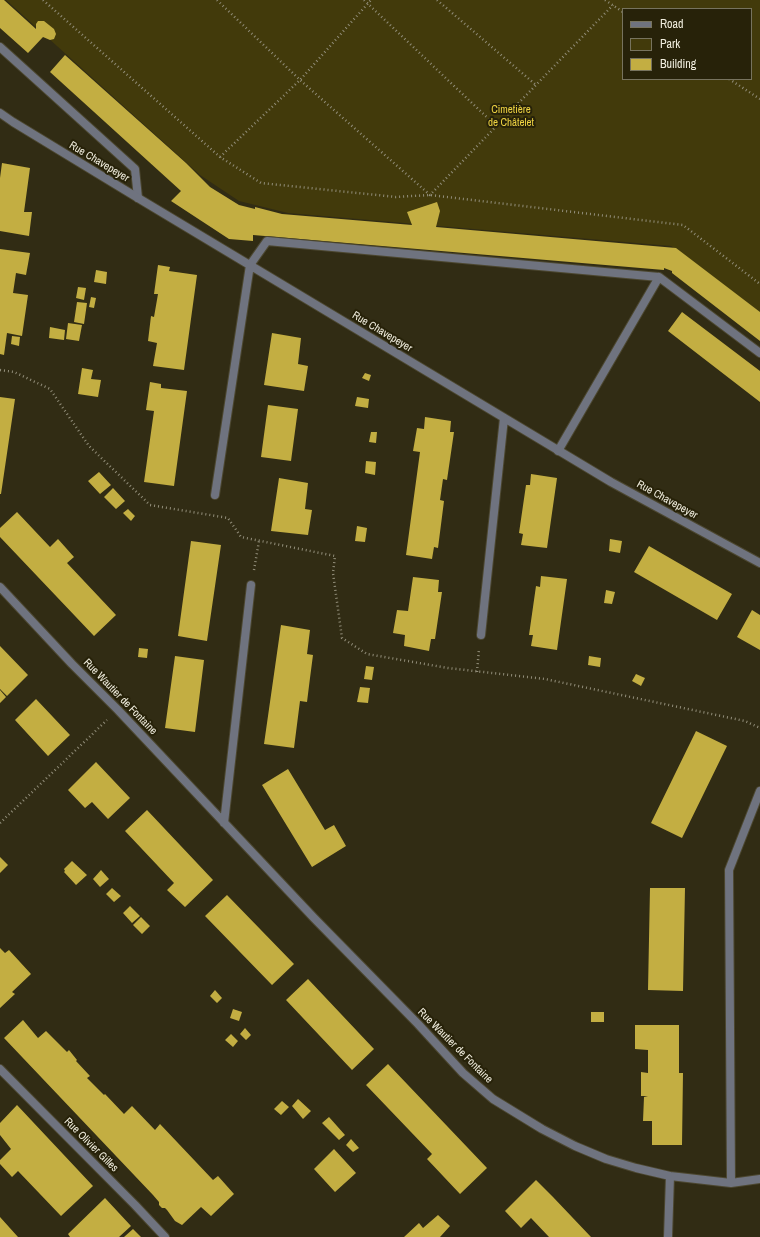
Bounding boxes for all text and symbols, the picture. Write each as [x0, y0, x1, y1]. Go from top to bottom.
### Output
legend [622, 8, 752, 80]
text: Road [660, 16, 684, 32]
text: Park [660, 36, 680, 52]
text: Building [660, 56, 696, 72]
park label: Cimetière de Châtelet [488, 103, 534, 129]
street label: Rue Chavepeyer [67, 139, 131, 185]
street label: Rue Chavepeyer [350, 309, 414, 355]
street label: Rue Chavepeyer [634, 478, 700, 522]
street label: Rue Wautier de Fontaine [80, 656, 160, 738]
street label: Rue Wautier de Fontaine [415, 1006, 495, 1086]
street label: Rue Olivier Gilles [61, 1115, 121, 1175]

